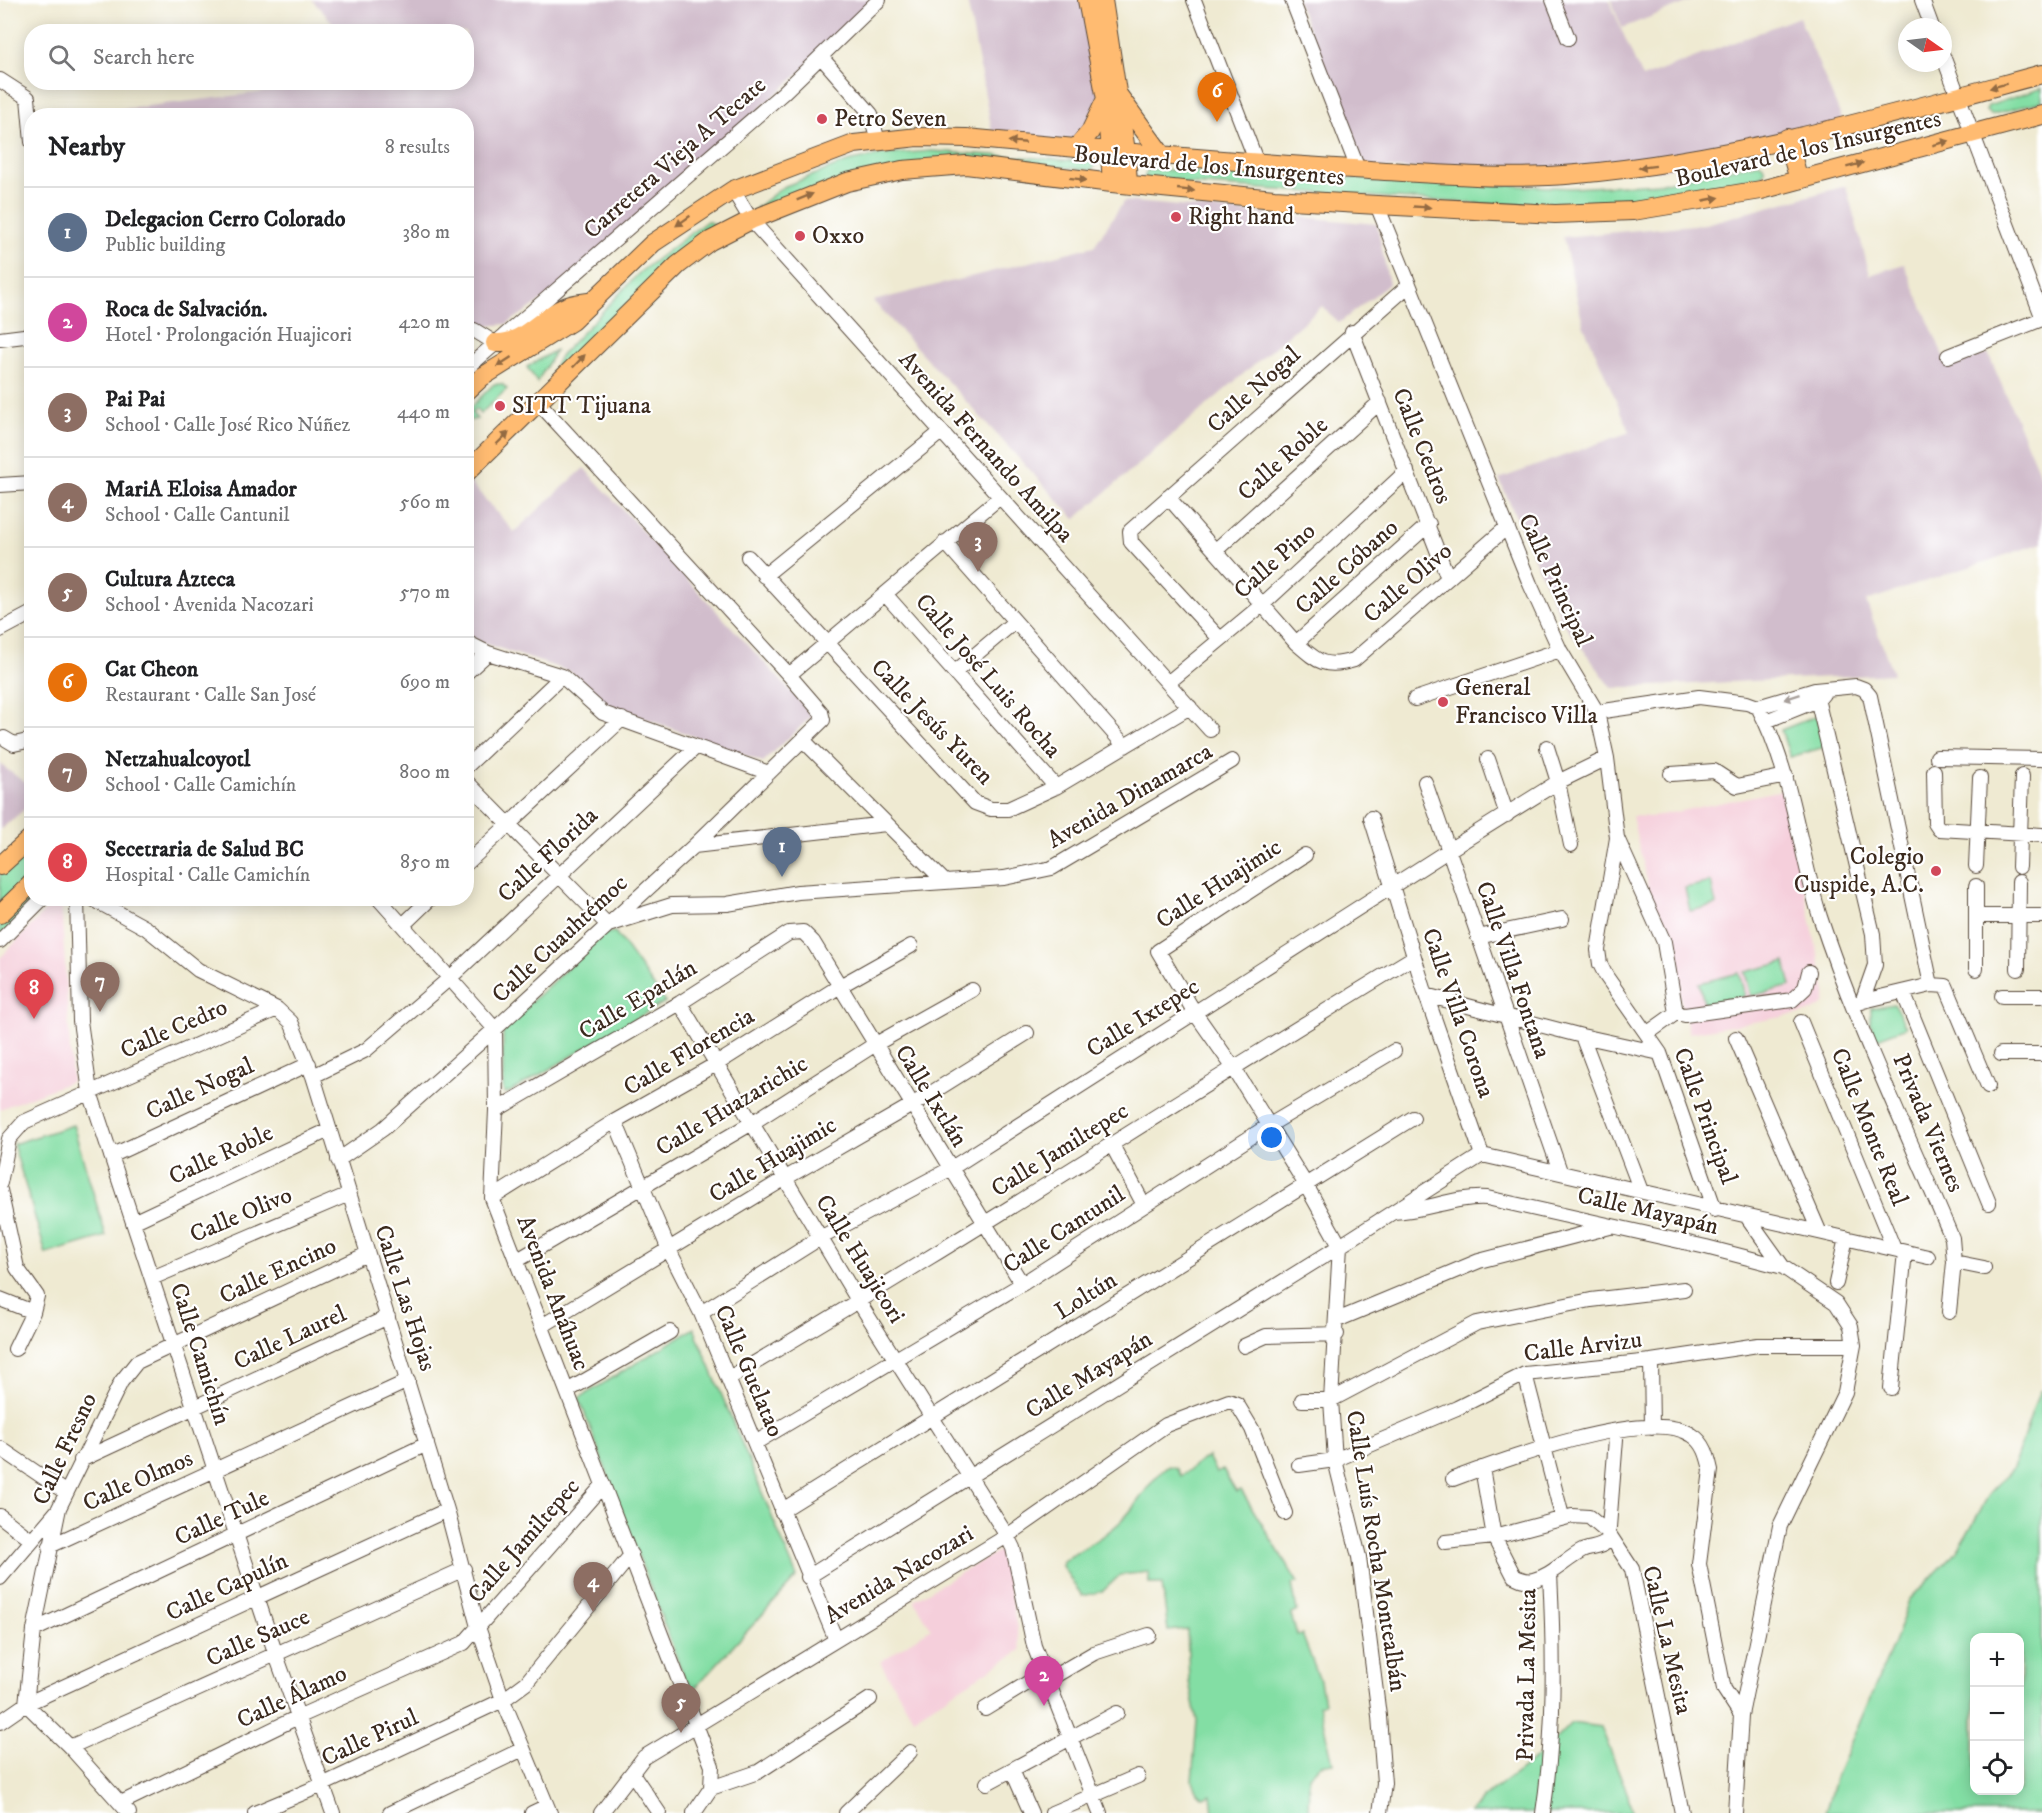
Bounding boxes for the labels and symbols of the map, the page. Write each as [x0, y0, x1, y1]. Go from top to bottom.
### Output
north arrow [1898, 18, 1952, 72]
street label: Carretera Vieja A Tecate [577, 70, 773, 246]
pin: 6 [1198, 72, 1236, 122]
one-way arrow [1989, 82, 2007, 91]
place label: Petro Seven [834, 104, 947, 134]
street label: Boulevard de los Insurgentes [1672, 104, 1944, 194]
marker: Petro Seven [815, 112, 829, 126]
one-way arrow [1008, 137, 1027, 147]
one-way arrow [1932, 137, 1950, 147]
street label: Boulevard de los Insurgentes [1072, 139, 1346, 193]
one-way arrow [1846, 160, 1864, 170]
one-way arrow [1638, 162, 1657, 171]
one-way arrow [1069, 174, 1088, 184]
one-way arrow [1176, 185, 1195, 195]
one-way arrow [797, 192, 815, 202]
one-way arrow [1702, 194, 1721, 203]
place label: Right hand [1188, 202, 1294, 232]
one-way arrow [1413, 203, 1432, 212]
marker: Right hand [1169, 210, 1183, 224]
one-way arrow [676, 215, 692, 227]
place label: Oxxo [812, 221, 864, 251]
marker: Oxxo [793, 229, 807, 243]
street label: Calle Nogal [1201, 340, 1308, 440]
street label: Avenida Fernando Amilpa [892, 345, 1080, 549]
one-way arrow [572, 354, 586, 368]
one-way arrow [497, 356, 513, 368]
street label: Calle Cedros [1385, 384, 1459, 508]
place label: SITT Tijuana [512, 391, 652, 421]
marker: SITT Tijuana [493, 399, 507, 413]
street label: Calle Roble [1232, 411, 1334, 507]
one-way arrow [495, 431, 510, 445]
street label: Calle Principal [1511, 509, 1599, 652]
street label: Calle Cóbano [1289, 513, 1405, 621]
street label: Calle Pino [1228, 516, 1322, 606]
pin: 3 [958, 522, 998, 572]
street label: Calle Olivo [1357, 536, 1459, 630]
street label: Calle José Luis Rocha [908, 588, 1068, 765]
street label: Calle Jesús Yuren [864, 653, 1000, 792]
place label: General Francisco Villa [1455, 673, 1598, 731]
one-way arrow [1783, 693, 1801, 702]
marker: General Francisco Villa [1436, 695, 1450, 709]
street label: Avenida Dinamarca [1042, 736, 1219, 855]
street label: Calle Florida [492, 800, 605, 909]
pin: 1 [762, 828, 802, 877]
street label: Calle Huajimic [1151, 832, 1287, 936]
place label: Colegio Cuspide, A.C. [1794, 842, 1924, 900]
marker: Colegio Cuspide, A.C. [1929, 864, 1943, 878]
street label: Calle Cuauhtémoc [486, 868, 634, 1010]
street label: Calle Villa Fontana [1469, 878, 1558, 1063]
street label: Calle Villa Corona [1415, 924, 1501, 1103]
street label: Calle Epatlán [574, 953, 703, 1047]
pin: 7 [80, 962, 120, 1012]
pin: 8 [15, 970, 54, 1019]
street label: Calle Ixtepec [1081, 972, 1205, 1064]
street label: Calle Cedro [116, 992, 232, 1066]
street label: Calle Florencia [618, 1001, 760, 1103]
street label: Calle Ixtlán [888, 1039, 974, 1153]
street label: Calle Principal [1666, 1044, 1744, 1189]
street label: Calle Monte Real [1824, 1044, 1915, 1211]
street label: Calle Huazarichic [650, 1049, 814, 1163]
street label: Privada Viernes [1885, 1049, 1971, 1197]
street label: Calle Nogal [141, 1051, 259, 1127]
street label: Calle Jamiltepec [986, 1096, 1134, 1204]
street label: Calle Huajimic [704, 1110, 842, 1210]
street label: Calle Roble [164, 1118, 278, 1192]
your location [1257, 1123, 1286, 1152]
street label: Calle Cantunil [997, 1179, 1131, 1281]
street label: Calle Olivo [185, 1180, 297, 1250]
street label: Calle Mayapán [1574, 1180, 1722, 1242]
street label: Calle Huajicori [809, 1189, 911, 1329]
street label: Avenida Anáhuac [510, 1211, 596, 1375]
street label: Calle Las Hojas [367, 1221, 443, 1375]
street label: Calle Encino [215, 1231, 341, 1311]
street label: Loltún [1049, 1265, 1123, 1327]
street label: Calle Camichín [163, 1279, 237, 1429]
street label: Calle Laurel [229, 1299, 352, 1377]
street label: Calle Guelatao [708, 1300, 790, 1442]
street label: Calle Mayapán [1020, 1324, 1158, 1426]
street label: Calle Arvizu [1522, 1325, 1644, 1369]
street label: Calle Fresno [26, 1388, 104, 1510]
street label: Calle Luís Rocha Montealbán [1339, 1408, 1413, 1694]
street label: Calle Olmos [78, 1443, 198, 1519]
street label: Calle Jamiltepec [461, 1472, 587, 1610]
street label: Calle Tule [170, 1483, 274, 1553]
street label: Avenida Nacozari [819, 1519, 979, 1631]
street label: Calle Capulín [161, 1545, 293, 1628]
pin: 4 [574, 1562, 612, 1612]
street label: Calle La Mesita [1635, 1563, 1699, 1718]
street label: Privada La Mesita [1510, 1587, 1544, 1762]
street label: Calle Sauce [202, 1602, 314, 1674]
pin: 2 [1024, 1656, 1064, 1706]
street label: Calle Álamo [232, 1658, 352, 1736]
pin: 5 [662, 1684, 700, 1733]
street label: Calle Pirul [317, 1702, 424, 1773]

